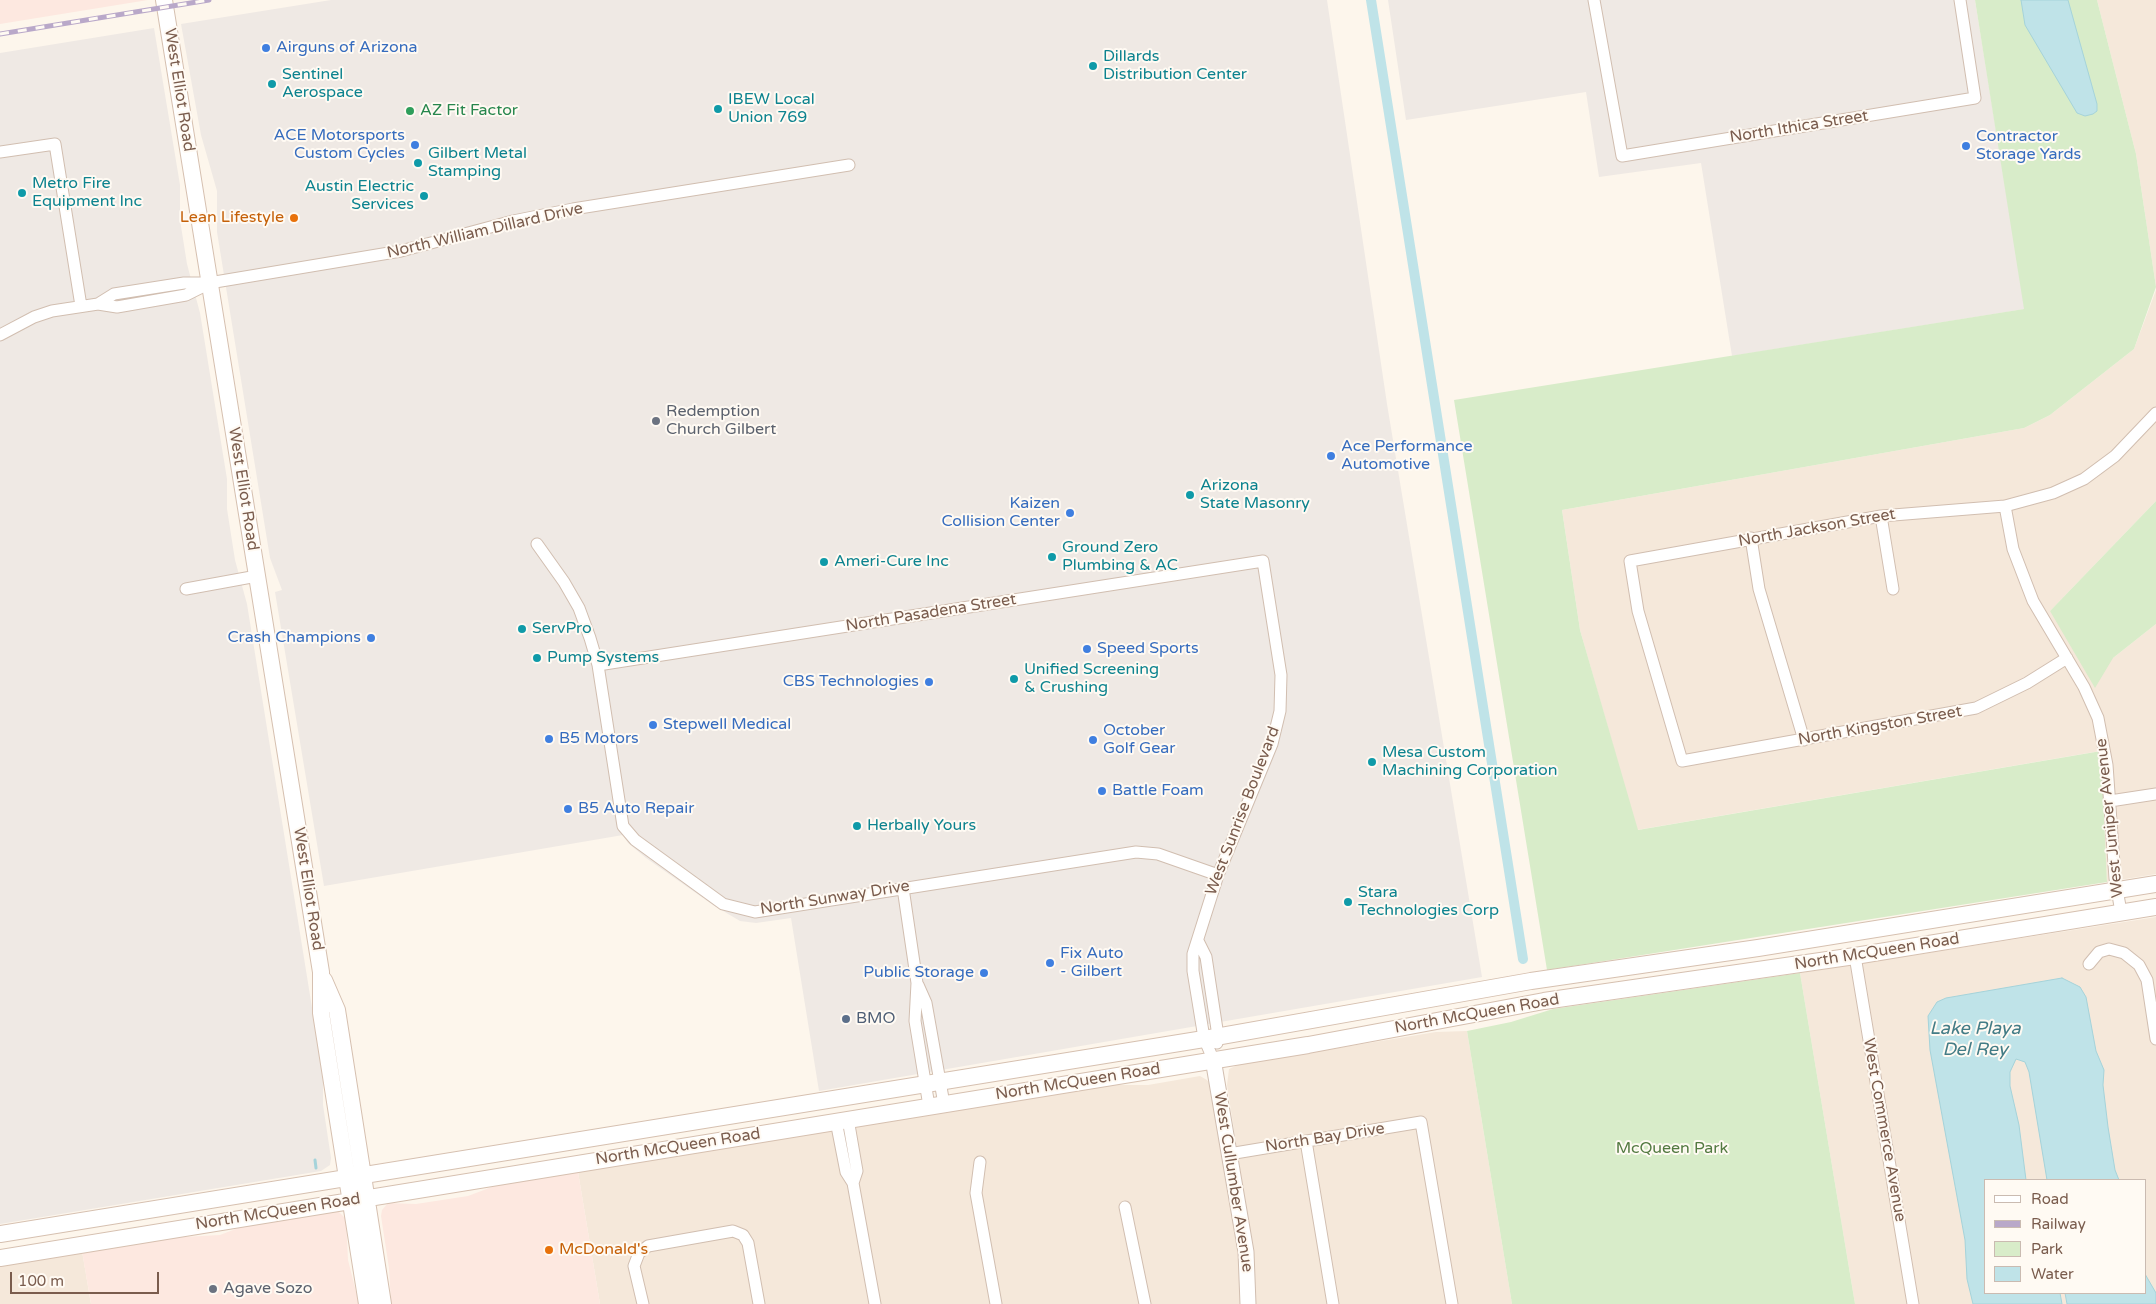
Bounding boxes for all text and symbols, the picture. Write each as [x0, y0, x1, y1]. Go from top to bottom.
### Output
street label: West Elliot Road [160, 27, 198, 153]
place label: Airguns of Arizona [276, 38, 417, 58]
marker: Airguns of Arizona [260, 42, 272, 54]
place label: Dillards Distribution Center [1103, 47, 1247, 85]
marker: Dillards Distribution Center [1087, 60, 1099, 72]
place label: Sentinel Aerospace [282, 65, 363, 103]
marker: Sentinel Aerospace [266, 78, 278, 90]
place label: IBEW Local Union 769 [728, 90, 815, 128]
place label: AZ Fit Factor [420, 101, 518, 121]
marker: IBEW Local Union 769 [712, 103, 724, 115]
marker: AZ Fit Factor [404, 105, 416, 117]
street label: North Ithica Street [1728, 107, 1870, 147]
place label: ACE Motorsports Custom Cycles [274, 126, 405, 164]
place label: Contractor Storage Yards [1976, 127, 2081, 165]
marker: ACE Motorsports Custom Cycles [409, 139, 421, 151]
marker: Contractor Storage Yards [1960, 140, 1972, 152]
place label: Gilbert Metal Stamping [428, 144, 527, 182]
marker: Gilbert Metal Stamping [412, 157, 424, 169]
place label: Metro Fire Equipment Inc [32, 174, 142, 212]
place label: Austin Electric Services [304, 177, 414, 215]
marker: Metro Fire Equipment Inc [16, 187, 28, 199]
marker: Austin Electric Services [418, 190, 430, 202]
street label: North William Dillard Drive [385, 199, 585, 263]
place label: Lean Lifestyle [180, 208, 284, 228]
marker: Lean Lifestyle [288, 212, 300, 224]
place label: Redemption Church Gilbert [666, 402, 776, 440]
marker: Redemption Church Gilbert [650, 415, 662, 427]
street label: West Elliot Road [224, 426, 262, 552]
place label: Ace Performance Automotive [1341, 437, 1473, 475]
marker: Ace Performance Automotive [1325, 450, 1337, 462]
place label: Arizona State Masonry [1200, 476, 1310, 514]
marker: Arizona State Masonry [1184, 489, 1196, 501]
place label: Kaizen Collision Center [942, 494, 1060, 532]
street label: North Jackson Street [1737, 505, 1897, 551]
marker: Kaizen Collision Center [1064, 507, 1076, 519]
place label: Ground Zero Plumbing & AC [1062, 538, 1178, 576]
marker: Ground Zero Plumbing & AC [1046, 551, 1058, 563]
place label: Ameri-Cure Inc [834, 552, 949, 572]
marker: Ameri-Cure Inc [818, 556, 830, 568]
street label: North Pasadena Street [844, 590, 1018, 636]
place label: ServPro [532, 619, 592, 639]
marker: ServPro [516, 623, 528, 635]
place label: Crash Champions [228, 628, 361, 648]
marker: Crash Champions [365, 632, 377, 644]
place label: Speed Sports [1097, 639, 1199, 659]
marker: Speed Sports [1081, 643, 1093, 655]
place label: Pump Systems [547, 648, 659, 668]
marker: Pump Systems [531, 652, 543, 664]
place label: Unified Screening & Crushing [1024, 660, 1159, 698]
place label: CBS Technologies [783, 672, 919, 692]
marker: Unified Screening & Crushing [1008, 673, 1020, 685]
marker: CBS Technologies [923, 676, 935, 688]
street label: North Kingston Street [1797, 702, 1963, 750]
place label: Stepwell Medical [663, 715, 791, 735]
marker: Stepwell Medical [647, 719, 659, 731]
place label: October Golf Gear [1103, 721, 1175, 759]
street label: West Sunrise Boulevard [1202, 724, 1284, 898]
place label: B5 Motors [559, 729, 639, 749]
marker: B5 Motors [543, 733, 555, 745]
marker: October Golf Gear [1087, 734, 1099, 746]
street label: West Juniper Avenue [2092, 737, 2128, 899]
place label: Mesa Custom Machining Corporation [1382, 743, 1557, 781]
marker: Mesa Custom Machining Corporation [1366, 756, 1378, 768]
place label: Battle Foam [1112, 781, 1204, 801]
marker: Battle Foam [1096, 785, 1108, 797]
place label: B5 Auto Repair [578, 799, 694, 819]
marker: B5 Auto Repair [562, 803, 574, 815]
place label: Herbally Yours [867, 816, 976, 836]
marker: Herbally Yours [851, 820, 863, 832]
street label: West Elliot Road [289, 826, 327, 952]
street label: North Sunway Drive [759, 877, 911, 919]
place label: Stara Technologies Corp [1358, 883, 1499, 921]
marker: Stara Technologies Corp [1342, 896, 1354, 908]
street label: North McQueen Road [1793, 929, 1961, 975]
place label: Fix Auto - Gilbert [1060, 944, 1124, 982]
marker: Fix Auto - Gilbert [1044, 957, 1056, 969]
place label: Public Storage [863, 963, 974, 983]
marker: Public Storage [978, 967, 990, 979]
street label: North McQueen Road [1393, 990, 1561, 1038]
place label: BMO [856, 1009, 896, 1029]
marker: BMO [840, 1013, 852, 1025]
water label: Lake Playa Del Rey [1929, 1018, 2021, 1060]
street label: West Commerce Avenue [1858, 1037, 1910, 1223]
street label: North McQueen Road [994, 1059, 1162, 1105]
street label: West Cullumber Avenue [1209, 1091, 1257, 1273]
street label: North Bay Drive [1264, 1119, 1386, 1157]
street label: North McQueen Road [594, 1124, 762, 1170]
park label: McQueen Park [1616, 1139, 1728, 1159]
legend [1984, 1179, 2146, 1294]
street label: North McQueen Road [194, 1189, 362, 1235]
text: Road [2031, 1190, 2069, 1208]
text: Railway [2031, 1215, 2086, 1233]
place label: McDonald's [559, 1240, 648, 1260]
text: Park [2031, 1240, 2063, 1258]
marker: McDonald's [543, 1244, 555, 1256]
scale bar [12, 1262, 161, 1294]
text: Water [2031, 1265, 2074, 1283]
text: 100 m [18, 1272, 64, 1290]
place label: Agave Sozo [223, 1279, 313, 1299]
marker: Agave Sozo [207, 1283, 219, 1295]

